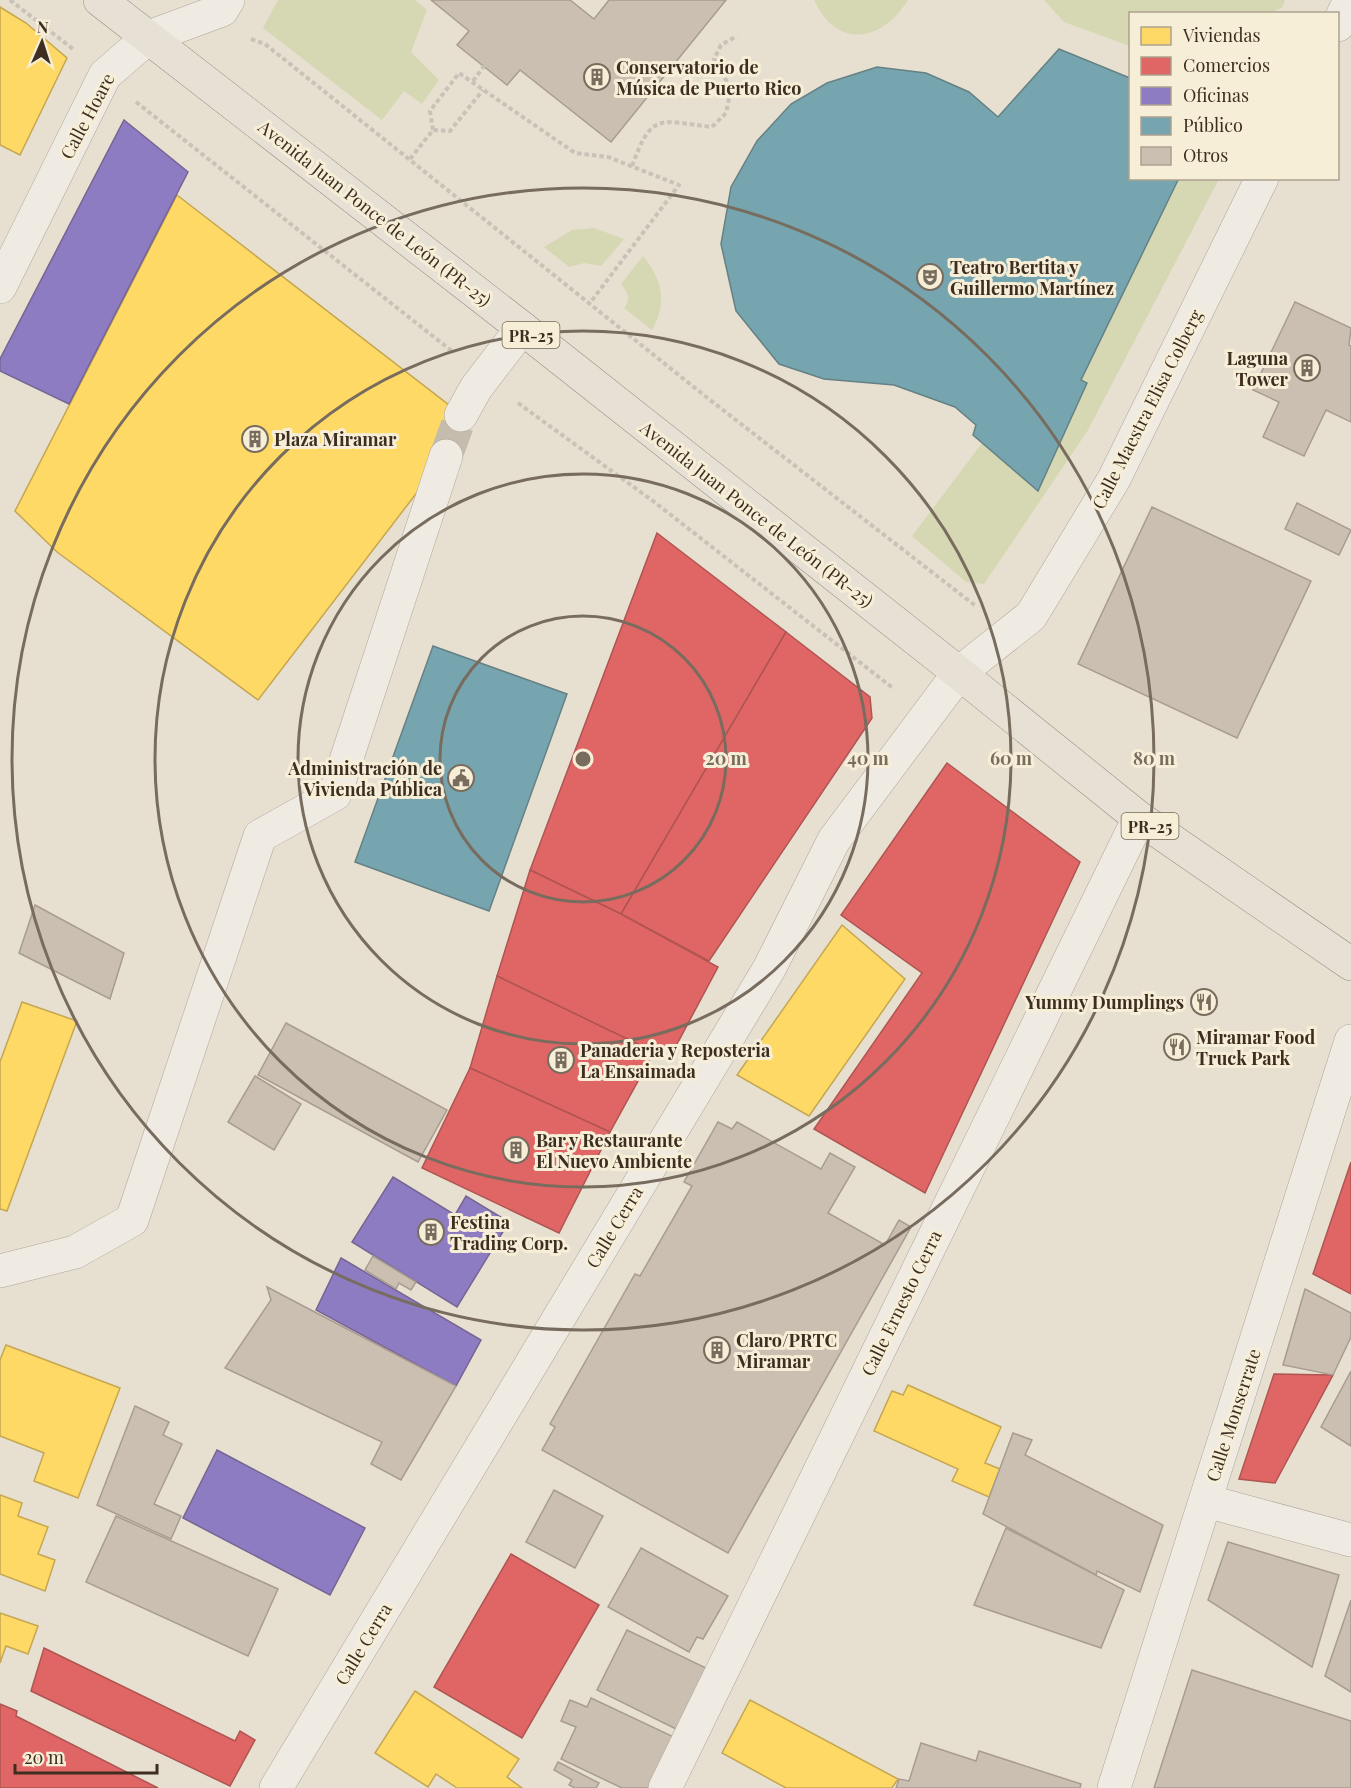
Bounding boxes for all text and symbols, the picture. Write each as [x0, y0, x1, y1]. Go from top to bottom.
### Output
north arrow [12, 12, 72, 72]
legend [1129, 12, 1339, 180]
text: N [36, 16, 50, 37]
text: Viviendas [1182, 23, 1261, 47]
text: Comercios [1183, 53, 1270, 77]
place label: Conservatorio de Música de Puerto Rico [616, 55, 801, 100]
building icon: Conservatorio de Música de Puerto Rico [582, 62, 612, 92]
street label: Calle Hoare [54, 69, 120, 163]
text: Oficinas [1183, 83, 1249, 107]
text: Público [1183, 113, 1243, 137]
street label: Avenida Juan Ponce de León (PR-25) [253, 114, 496, 311]
text: Otros [1183, 143, 1228, 167]
place label: Teatro Bertita y Guillermo Martínez [950, 255, 1114, 300]
theatre icon: Teatro Bertita y Guillermo Martínez [915, 262, 945, 292]
street label: Calle Maestra Elisa Colberg [1086, 305, 1208, 513]
road number: PR-25 [502, 322, 560, 348]
place label: Laguna Tower [1226, 346, 1289, 391]
building icon: Laguna Tower [1292, 353, 1322, 383]
street label: Avenida Juan Ponce de León (PR-25) [635, 415, 878, 612]
building icon: Plaza Miramar [240, 424, 270, 454]
place label: Plaza Miramar [274, 427, 397, 451]
text: 20 m [705, 746, 747, 770]
text: 40 m [847, 746, 890, 770]
text: 60 m [990, 746, 1033, 770]
text: 80 m [1133, 746, 1176, 770]
centre of rings [573, 749, 593, 769]
place label: Administración de Vivienda Pública [287, 756, 443, 801]
public building icon: Administración de Vivienda Pública [446, 763, 476, 793]
road number: PR-25 [1122, 813, 1178, 839]
restaurant icon: Yummy Dumplings [1189, 987, 1219, 1017]
place label: Yummy Dumplings [1024, 990, 1184, 1014]
place label: Miramar Food Truck Park [1196, 1025, 1315, 1070]
restaurant icon: Miramar Food Truck Park [1162, 1032, 1192, 1062]
place label: Panaderia y Reposteria La Ensaimada [580, 1038, 771, 1083]
building icon: Panaderia y Reposteria La Ensaimada [546, 1045, 576, 1075]
place label: Bar y Restaurante El Nuevo Ambiente [536, 1128, 692, 1173]
building icon: Bar y Restaurante El Nuevo Ambiente [501, 1135, 531, 1165]
street label: Calle Cerra [580, 1182, 648, 1272]
place label: Festina Trading Corp. [450, 1210, 568, 1255]
building icon: Festina Trading Corp. [416, 1217, 446, 1247]
street label: Calle Ernesto Cerra [855, 1226, 947, 1380]
place label: Claro/PRTC Miramar [736, 1328, 837, 1373]
building icon: Claro/PRTC Miramar [702, 1335, 732, 1365]
street label: Calle Monserrate [1200, 1345, 1266, 1485]
street label: Calle Cerra [329, 1599, 397, 1689]
scale bar [15, 1737, 158, 1775]
text: 20 m [24, 1745, 64, 1769]

